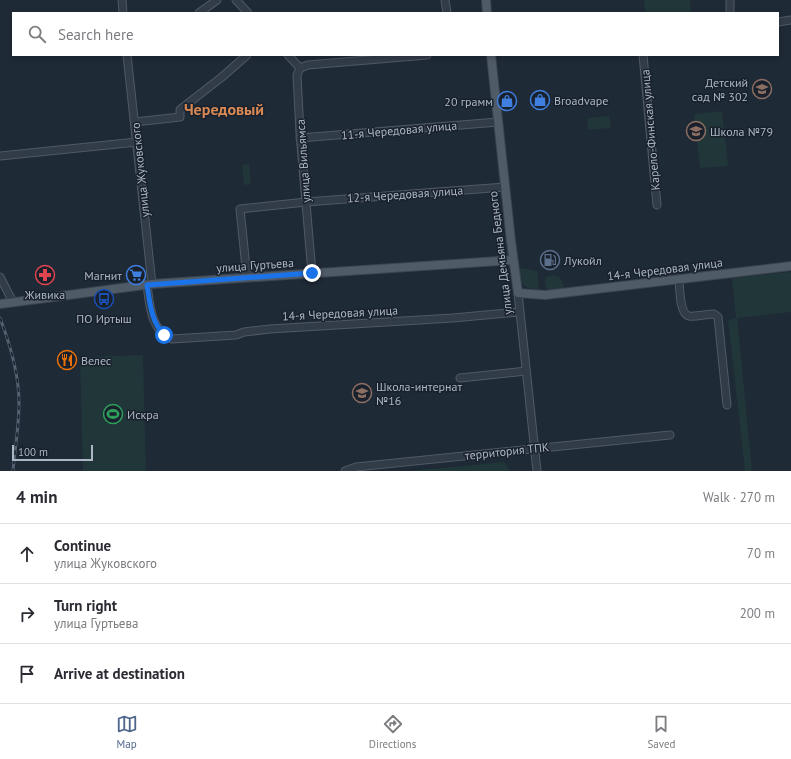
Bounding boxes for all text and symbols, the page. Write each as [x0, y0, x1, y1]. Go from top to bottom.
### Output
search box [12, 12, 779, 56]
icon: search [26, 23, 48, 45]
text: Search here [58, 25, 134, 44]
street label: Карело-Финская улица [637, 69, 663, 191]
place label: Детский сад № 302 [692, 75, 748, 104]
school or university icon: Детский сад № 302 [751, 78, 773, 100]
shop icon: Broadvape [529, 89, 551, 111]
shop icon: 20 грамм [496, 90, 518, 112]
place label: Broadvape [554, 93, 608, 108]
place label: 20 грамм [444, 94, 493, 109]
district label: Чередовый [184, 99, 264, 119]
street label: 11-я Чередовая улица [340, 117, 458, 143]
street label: улица Вильямса [293, 119, 313, 203]
school or university icon: Школа №79 [685, 120, 707, 142]
street label: улица Жуковского [128, 122, 152, 218]
place label: Школа №79 [710, 124, 773, 139]
street label: 12-я Чередовая улица [346, 182, 464, 206]
street label: улица Демьяна Бедного [485, 190, 515, 316]
fuel station icon: Лукойл [539, 249, 561, 271]
place label: Лукойл [563, 253, 602, 268]
street label: 14-я Чередовая улица [606, 254, 724, 284]
street label: улица Гуртьева [216, 255, 294, 275]
pharmacy icon: Живика [34, 264, 56, 286]
supermarket icon: Магнит [125, 264, 147, 286]
route end [303, 264, 321, 282]
place label: Магнит [84, 268, 122, 283]
place label: Живика [24, 287, 65, 302]
bus stop icon: ПО Иртыш [93, 288, 115, 310]
street label: 14-я Чередовая улица [282, 302, 399, 324]
place label: ПО Иртыш [76, 311, 132, 326]
route start [155, 326, 173, 344]
restaurant icon: Велес [56, 349, 78, 371]
place label: Велес [81, 353, 112, 368]
place label: Школа-интернат №16 [376, 379, 462, 408]
school or university icon: Школа-интернат №16 [351, 382, 373, 404]
sports icon: Искра [102, 403, 124, 425]
place label: Искра [127, 407, 159, 422]
street label: территория ТПК [464, 439, 550, 463]
scale bar [12, 443, 93, 462]
text: 100 m [18, 445, 48, 459]
text: 4 min [16, 486, 57, 508]
text: Walk · 270 m [703, 489, 775, 506]
text: Continue [54, 536, 111, 555]
icon: ahead [16, 543, 38, 565]
text: 70 m [747, 545, 775, 562]
text: улица Жуковского [54, 555, 157, 572]
text: Turn right [54, 596, 117, 615]
icon: right [16, 603, 38, 625]
text: 200 m [740, 605, 775, 622]
text: улица Гуртьева [54, 615, 138, 632]
icon: arrive [16, 663, 38, 685]
text: Arrive at destination [54, 664, 185, 683]
tab: Map [116, 713, 138, 751]
tab: Directions [369, 713, 416, 751]
tab: Saved [647, 713, 675, 751]

